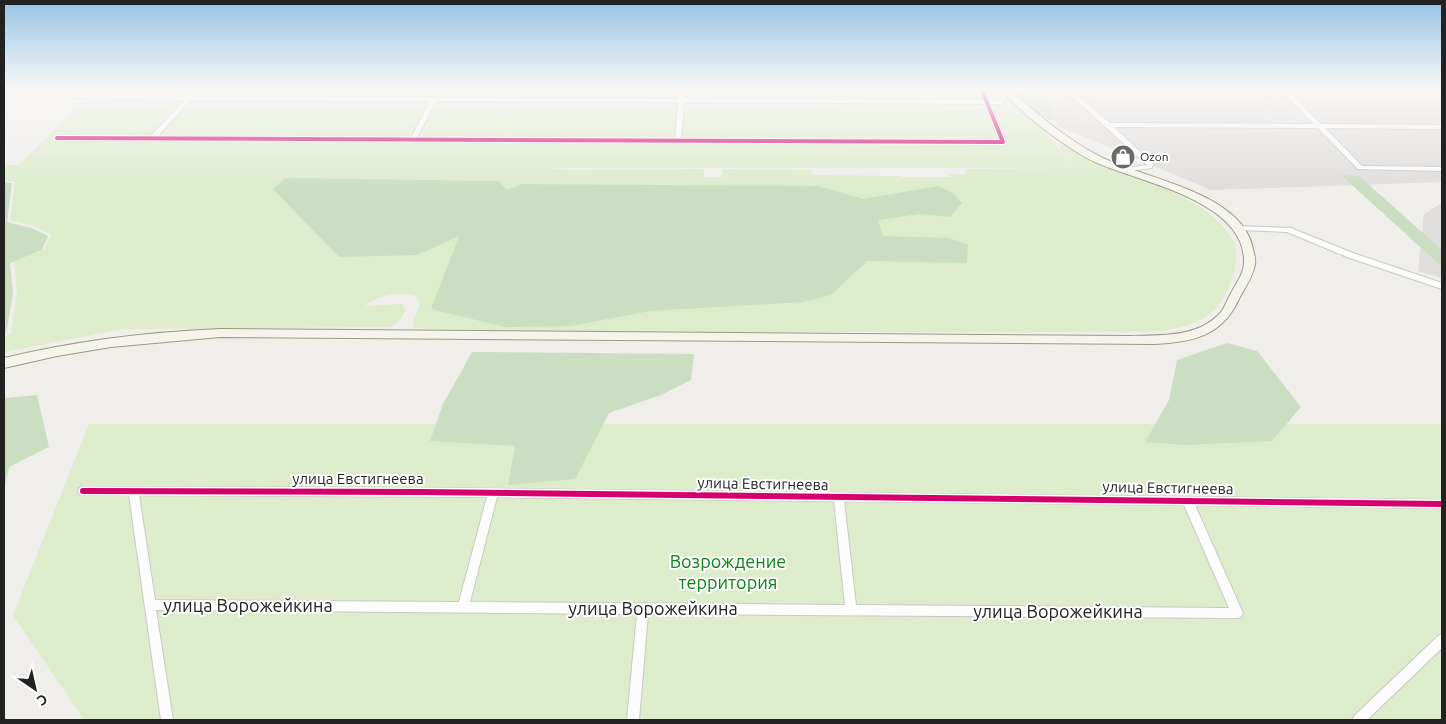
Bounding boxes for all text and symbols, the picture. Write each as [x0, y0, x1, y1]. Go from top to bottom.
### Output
shop icon: Ozon [1110, 144, 1136, 170]
place label: Ozon [1140, 150, 1169, 163]
street label: улица Евстигнеева [292, 470, 424, 487]
street label: улица Евстигнеева [697, 474, 829, 493]
street label: улица Евстигнеева [1102, 478, 1234, 497]
park label: Возрождение территория [670, 551, 786, 592]
street label: улица Ворожейкина [163, 595, 333, 615]
street label: улица Ворожейкина [568, 598, 738, 618]
street label: улица Ворожейкина [973, 601, 1143, 621]
north arrow [10, 664, 60, 714]
text: С [34, 691, 50, 709]

